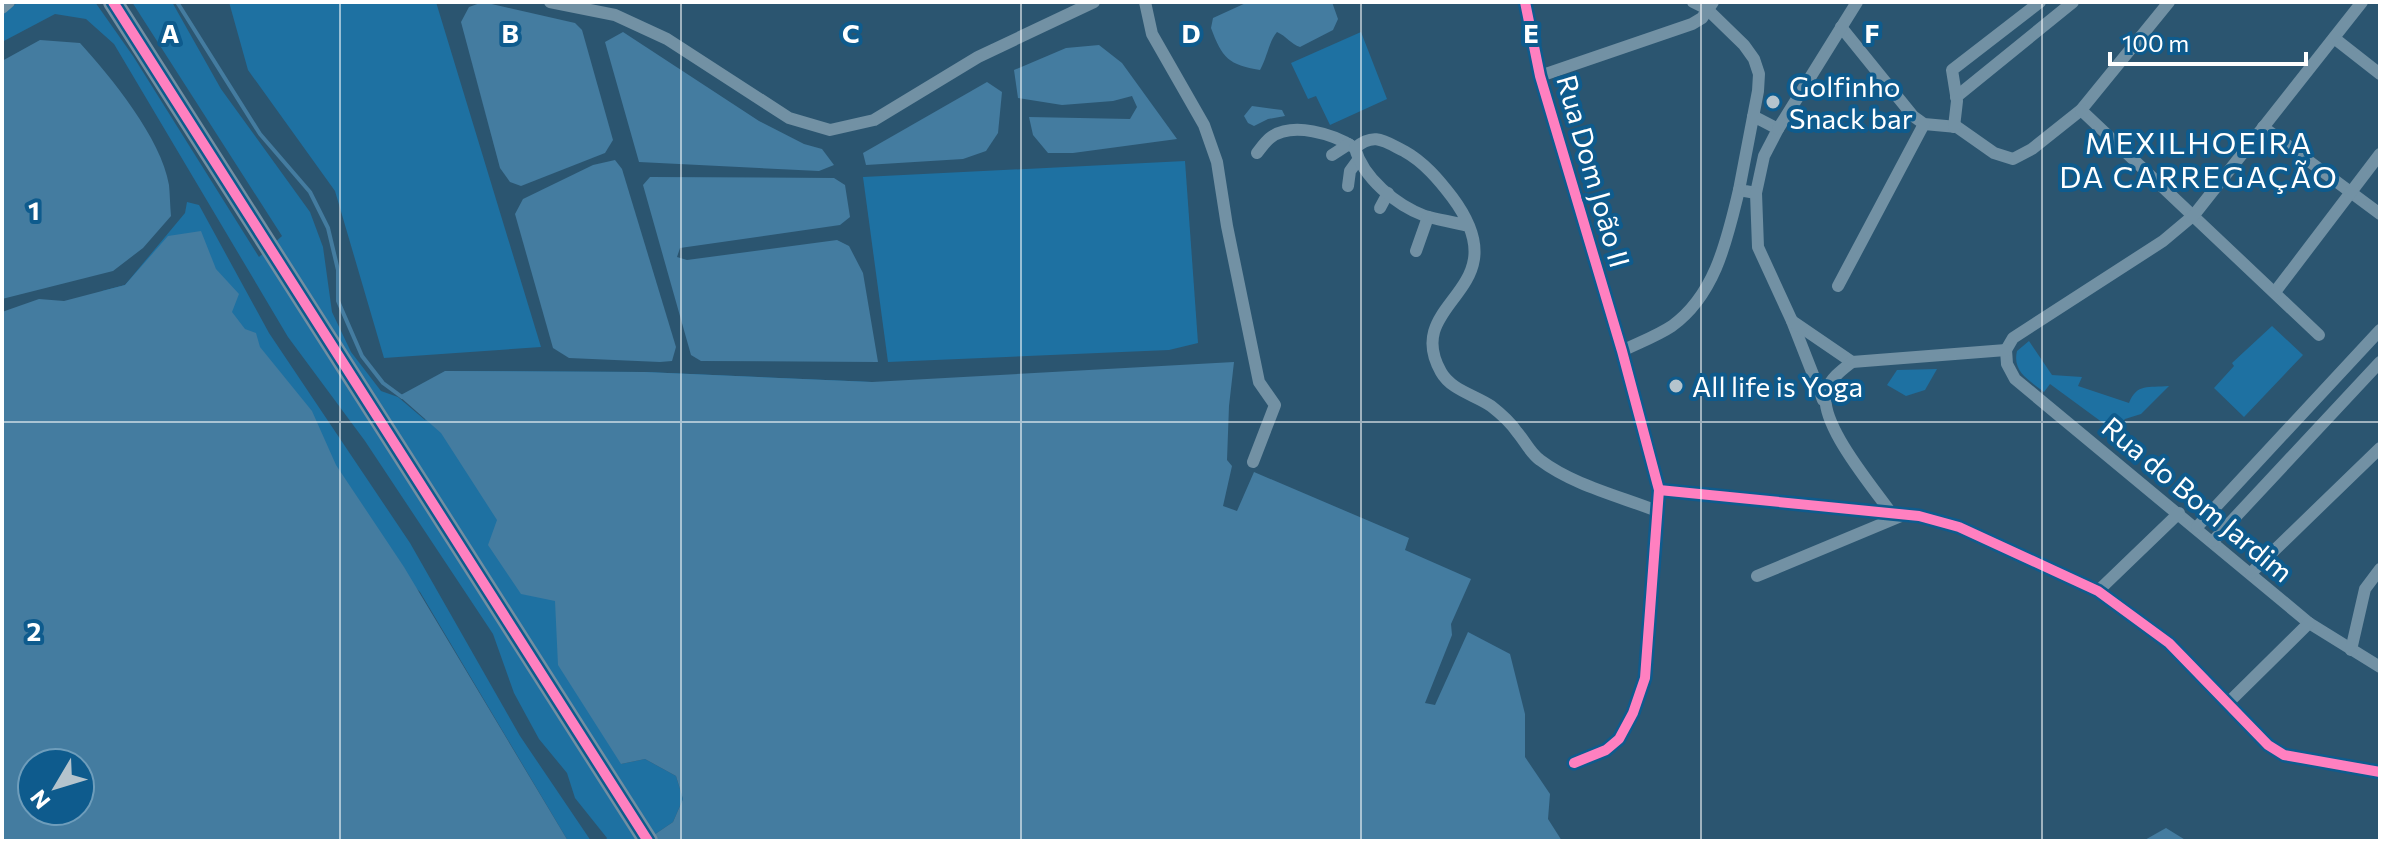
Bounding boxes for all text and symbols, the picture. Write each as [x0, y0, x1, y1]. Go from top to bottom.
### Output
scale bar [2110, 16, 2306, 66]
text: A [161, 17, 180, 48]
text: B [501, 17, 519, 48]
text: C [842, 17, 860, 48]
text: D [1181, 17, 1201, 48]
text: E [1523, 17, 1539, 48]
text: F [1864, 17, 1880, 48]
text: 100 m [2122, 28, 2189, 57]
place label: Golfinho Snack bar [1789, 69, 1913, 135]
street label: Rua Dom João II [1550, 71, 1638, 271]
marker: Golfinho Snack bar [1764, 93, 1782, 111]
district label: MEXILHOEIRA DA CARREGAÇÃO [2059, 123, 2339, 194]
text: 1 [28, 194, 40, 225]
place label: All life is Yoga [1692, 369, 1863, 403]
marker: All life is Yoga [1667, 377, 1685, 395]
street label: Rua do Bom Jardim [2096, 409, 2300, 589]
text: 2 [27, 615, 41, 646]
north arrow [16, 747, 96, 827]
text: N [24, 785, 56, 814]

